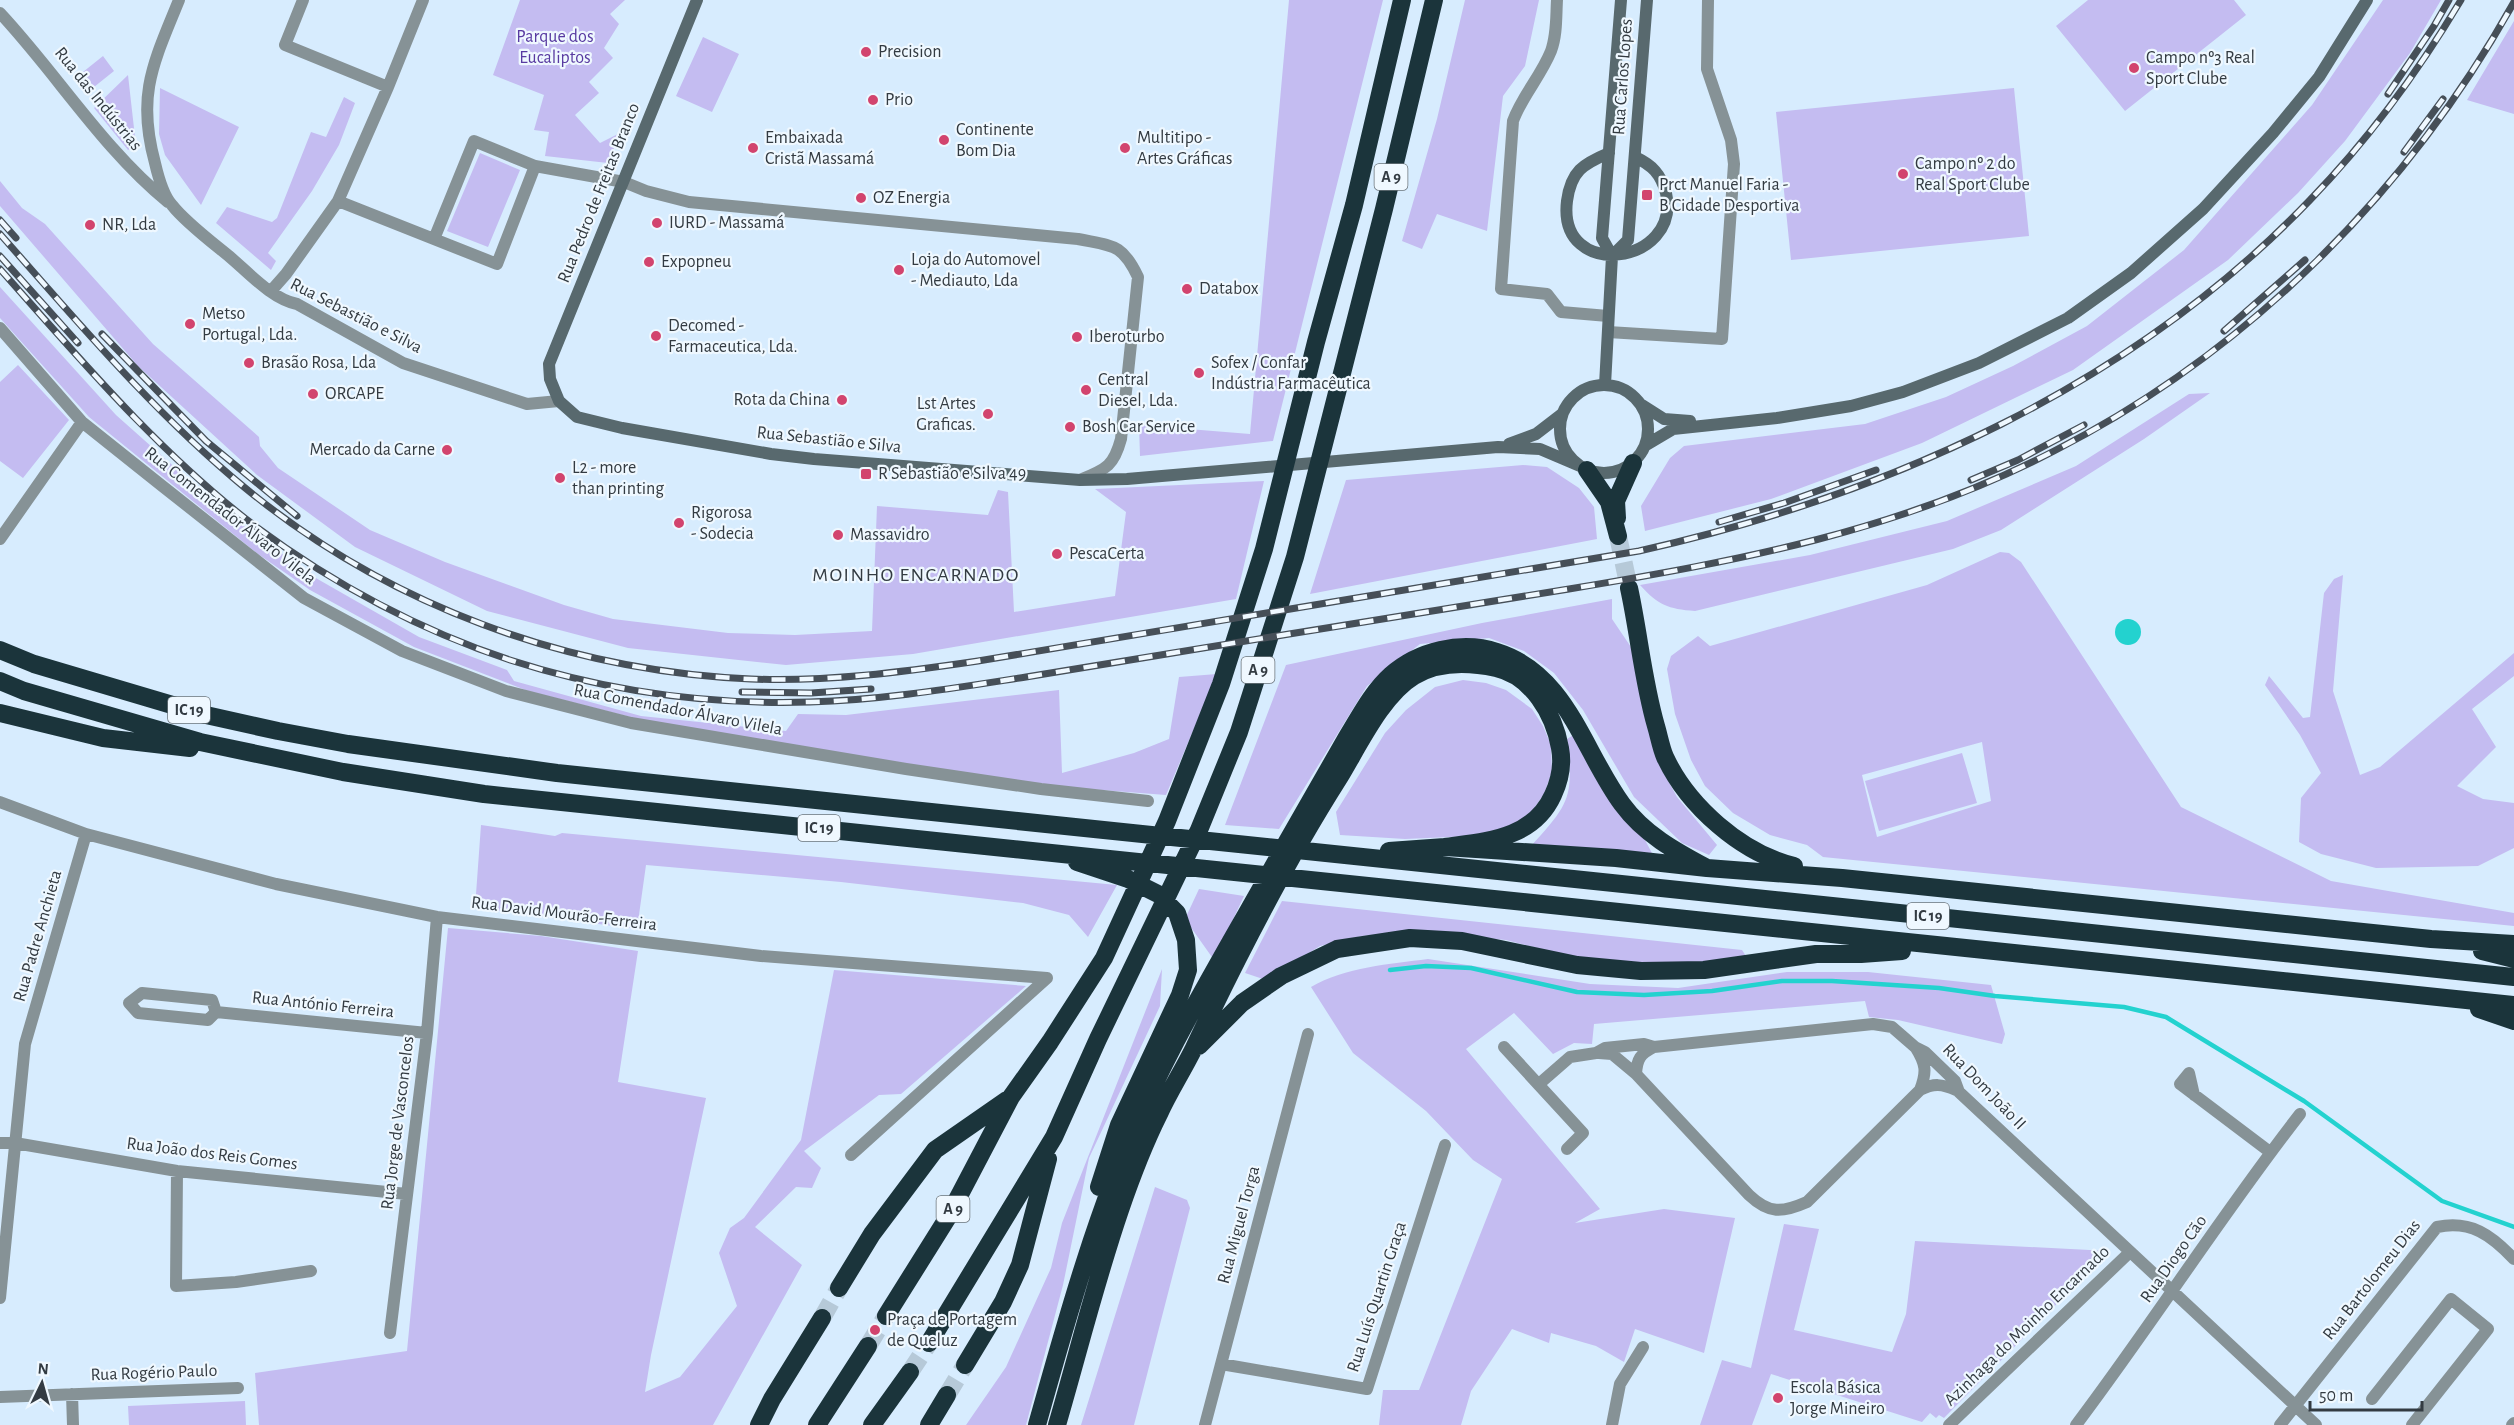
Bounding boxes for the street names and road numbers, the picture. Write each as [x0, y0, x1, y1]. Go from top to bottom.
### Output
street label: Rua Carlos Lopes [1610, 18, 1636, 136]
street label: Rua das Indústrias [51, 44, 145, 154]
street label: Rua Pedro de Freitas Branco [555, 100, 643, 285]
road number: A 9 [1374, 164, 1408, 190]
street label: Rua Sebastião e Silva [287, 275, 425, 357]
street label: Rua Sebastião e Silva [756, 423, 902, 457]
street label: Rua Comendador Álvaro Vilela [141, 441, 321, 588]
road number: A 9 [1242, 657, 1274, 683]
street label: Rua Comendador Álvaro Vilela [572, 678, 784, 739]
road number: IC 19 [168, 697, 210, 723]
road number: IC 19 [798, 815, 840, 841]
street label: Rua Padre Anchieta [11, 868, 65, 1004]
street label: Rua David Mourão-Ferreira [470, 894, 658, 934]
road number: IC 19 [1907, 903, 1949, 929]
street label: Rua António Ferreira [251, 989, 395, 1021]
street label: Rua Jorge de Vasconcelos [378, 1035, 418, 1211]
street label: Rua Dom João II [1939, 1041, 2029, 1133]
street label: Rua João dos Reis Gomes [125, 1135, 299, 1173]
street label: Rua Miguel Torga [1215, 1164, 1263, 1286]
road number: A 9 [936, 1196, 970, 1222]
street label: Rua Diogo Cão [2137, 1212, 2211, 1306]
street label: Rua Bartolomeu Dias [2320, 1217, 2424, 1343]
street label: Rua Luís Quartin Graça [1344, 1219, 1410, 1375]
street label: Azinhaga do Moinho Encarnado [1941, 1242, 2113, 1410]
street label: Rua Rogério Paulo [90, 1362, 218, 1384]

